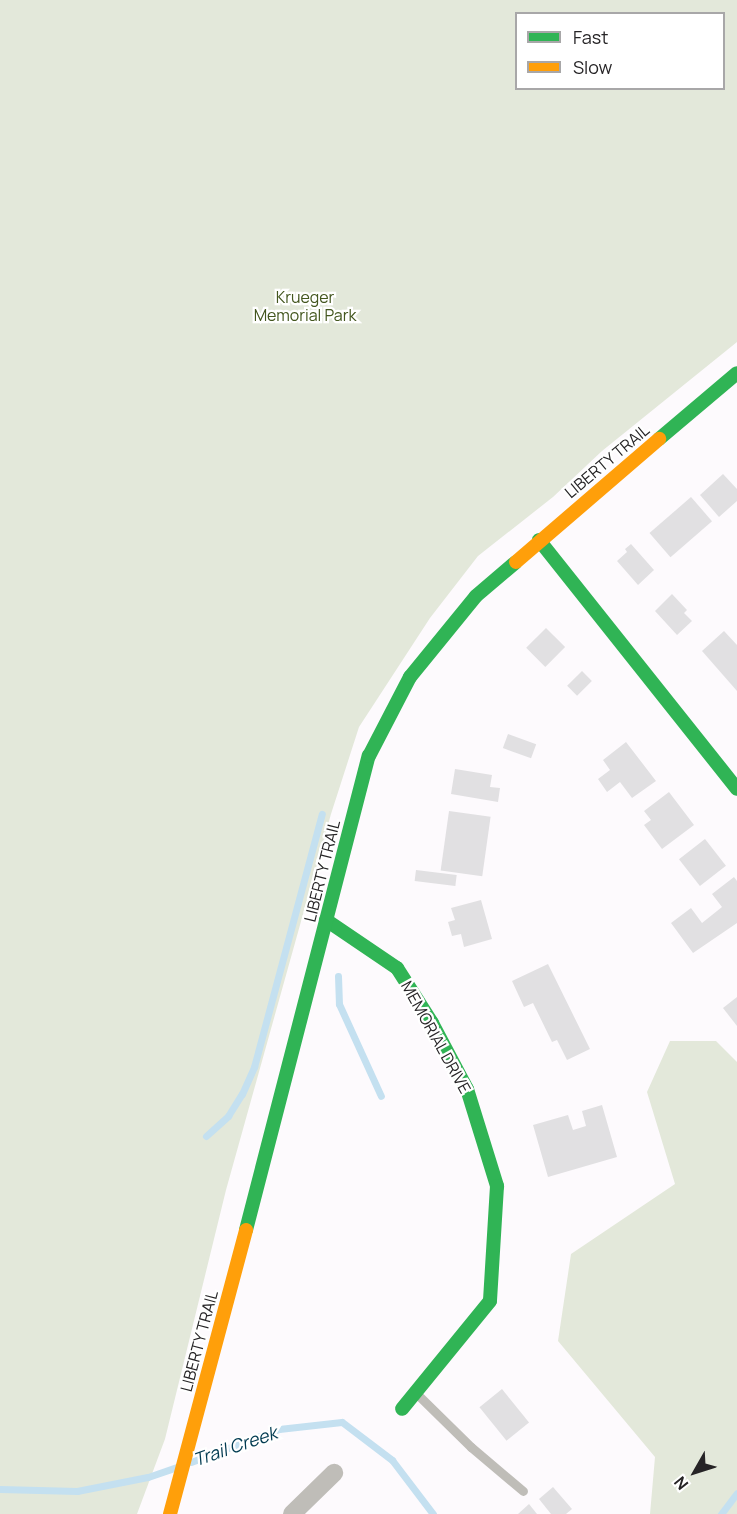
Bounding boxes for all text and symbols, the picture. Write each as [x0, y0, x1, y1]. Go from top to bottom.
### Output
legend [515, 12, 725, 90]
text: Fast [573, 25, 608, 49]
text: Slow [573, 55, 612, 79]
park label: Krueger Memorial Park [254, 287, 356, 325]
street label: LIBERTY TRAIL [561, 420, 653, 502]
street label: LIBERTY TRAIL [300, 818, 344, 924]
street label: MEMORIAL DRIVE [397, 977, 475, 1097]
street label: LIBERTY TRAIL [176, 1288, 222, 1394]
water label: Trail Creek [190, 1422, 280, 1470]
north arrow [665, 1442, 725, 1502]
text: N [669, 1472, 693, 1495]

